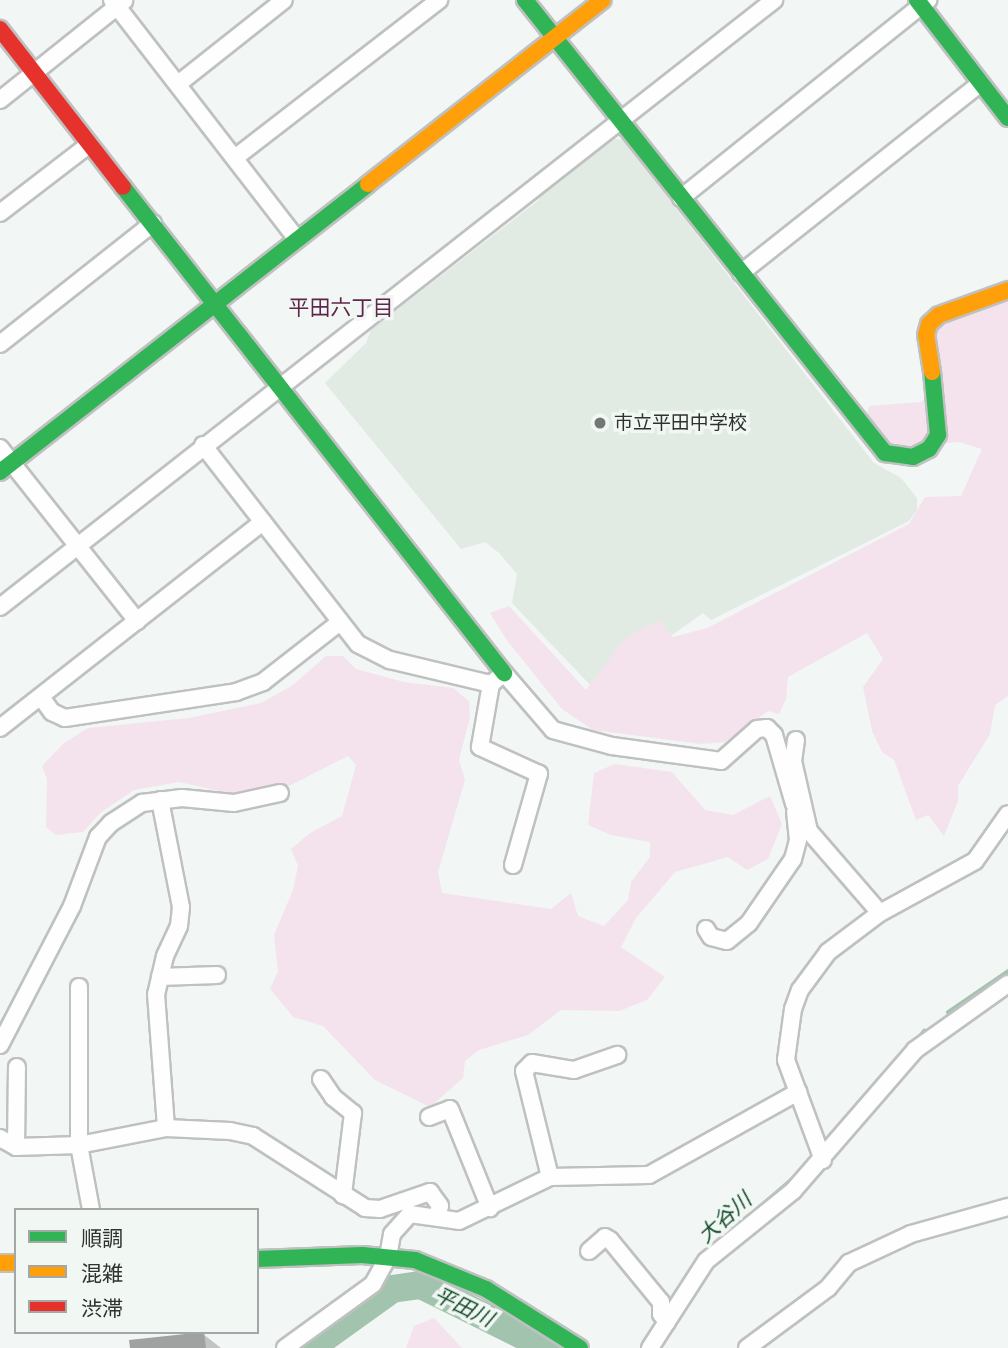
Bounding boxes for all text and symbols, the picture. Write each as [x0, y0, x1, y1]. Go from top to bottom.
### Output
district label: 平田六丁目 [289, 294, 393, 320]
place label: 市立平田中学校 [614, 412, 747, 434]
marker: 市立平田中学校 [592, 415, 608, 431]
water label: 大谷川 [692, 1187, 756, 1247]
legend [14, 1208, 259, 1334]
text: 順調 [81, 1224, 123, 1252]
text: 混雑 [81, 1259, 123, 1287]
water label: 平田川 [430, 1281, 498, 1331]
text: 渋滞 [81, 1294, 123, 1322]

